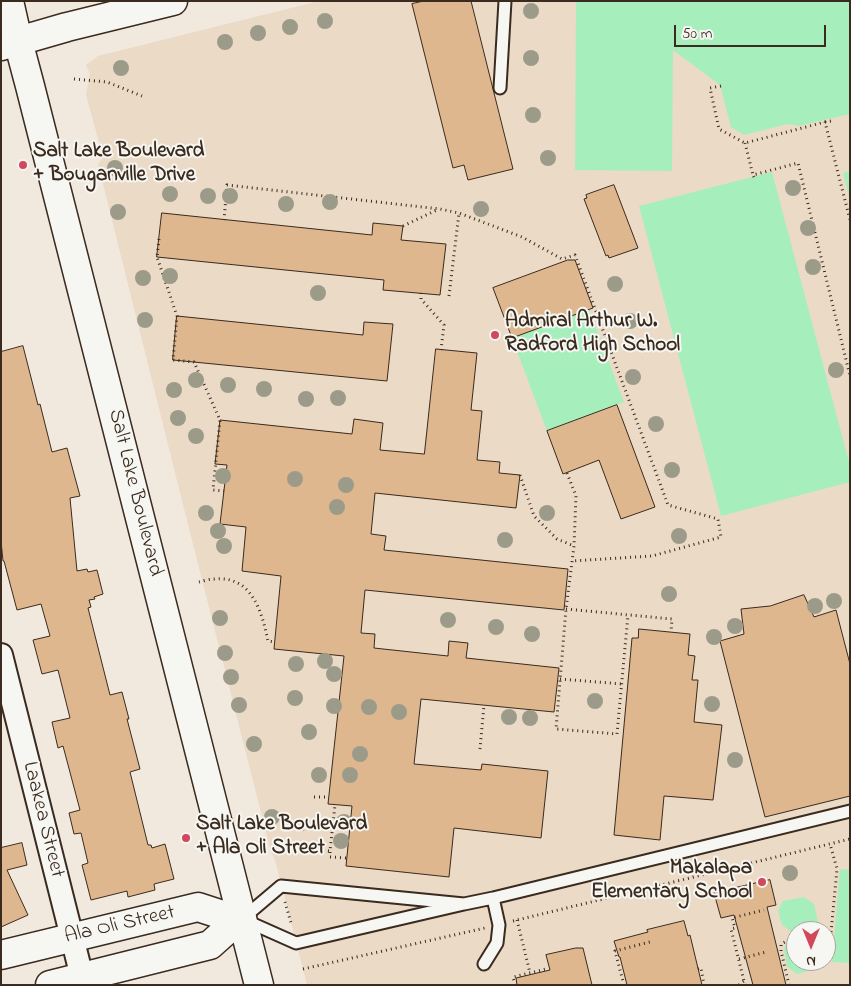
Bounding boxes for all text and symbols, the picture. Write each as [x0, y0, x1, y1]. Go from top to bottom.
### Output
scale bar [676, 15, 828, 47]
text: 50 m [682, 23, 712, 45]
place label: Salt Lake Boulevard + Bouganville Drive [33, 140, 204, 190]
marker: Salt Lake Boulevard + Bouganville Drive [17, 159, 29, 171]
place label: Admiral Arthur W. Radford High School [505, 310, 680, 360]
marker: Admiral Arthur W. Radford High School [489, 329, 501, 341]
street label: Salt Lake Boulevard [101, 407, 167, 579]
street label: Laakea Street [15, 759, 69, 881]
place label: Salt Lake Boulevard + Ala Oli Street [196, 813, 367, 863]
marker: Salt Lake Boulevard + Ala Oli Street [180, 832, 192, 844]
place label: Makalapa Elementary School [591, 857, 752, 907]
marker: Makalapa Elementary School [756, 876, 768, 888]
street label: Ala Oli Street [62, 901, 178, 951]
north arrow [786, 921, 836, 971]
text: N [806, 950, 816, 971]

